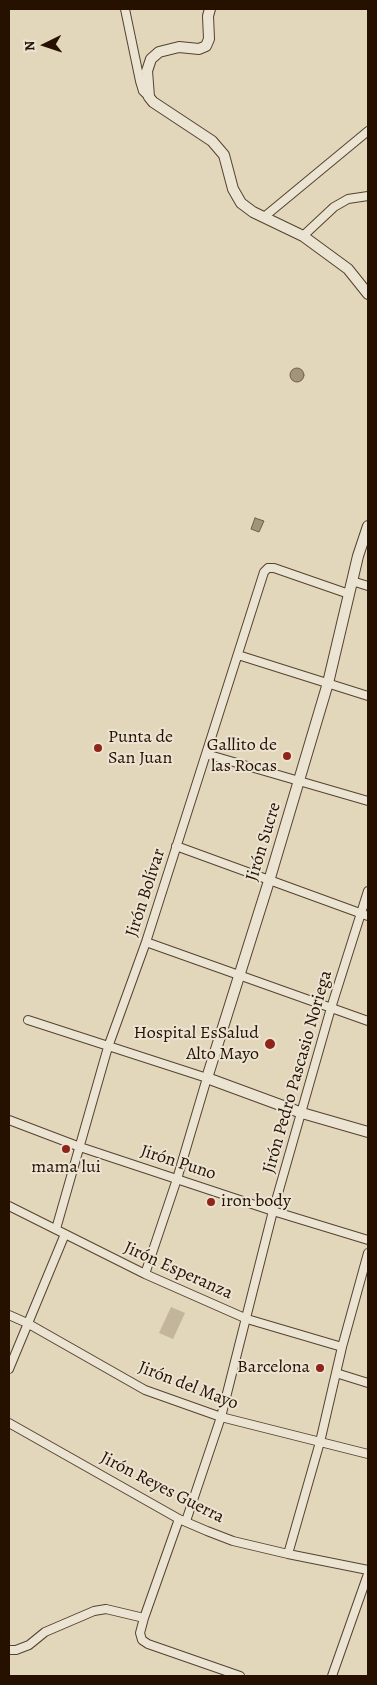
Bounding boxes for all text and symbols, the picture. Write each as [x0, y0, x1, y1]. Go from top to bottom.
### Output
north arrow [20, 20, 70, 70]
text: N [20, 40, 39, 52]
place label: Punta de San Juan [108, 727, 173, 770]
place label: Gallito de las Rocas [207, 735, 277, 778]
marker: Punta de San Juan [92, 742, 104, 754]
marker: Gallito de las Rocas [281, 750, 293, 762]
street label: Jirón Sucre [242, 800, 286, 884]
street label: Jirón Bolívar [122, 846, 170, 940]
street label: Jirón Pedro Pascasio Noriega [259, 968, 337, 1176]
place label: Hospital EsSalud Alto Mayo [133, 1023, 259, 1066]
marker: Hospital EsSalud Alto Mayo [263, 1037, 277, 1051]
street label: Jirón Puno [137, 1141, 219, 1185]
marker: mama lui [60, 1143, 72, 1155]
place label: mama lui [31, 1157, 101, 1179]
place label: iron body [221, 1191, 291, 1213]
marker: iron body [205, 1196, 217, 1208]
street label: Jirón Esperanza [120, 1237, 236, 1305]
street label: Jirón del Mayo [135, 1357, 241, 1415]
place label: Barcelona [237, 1357, 310, 1379]
marker: Barcelona [314, 1362, 326, 1374]
street label: Jirón Reyes Guerra [96, 1447, 228, 1529]

